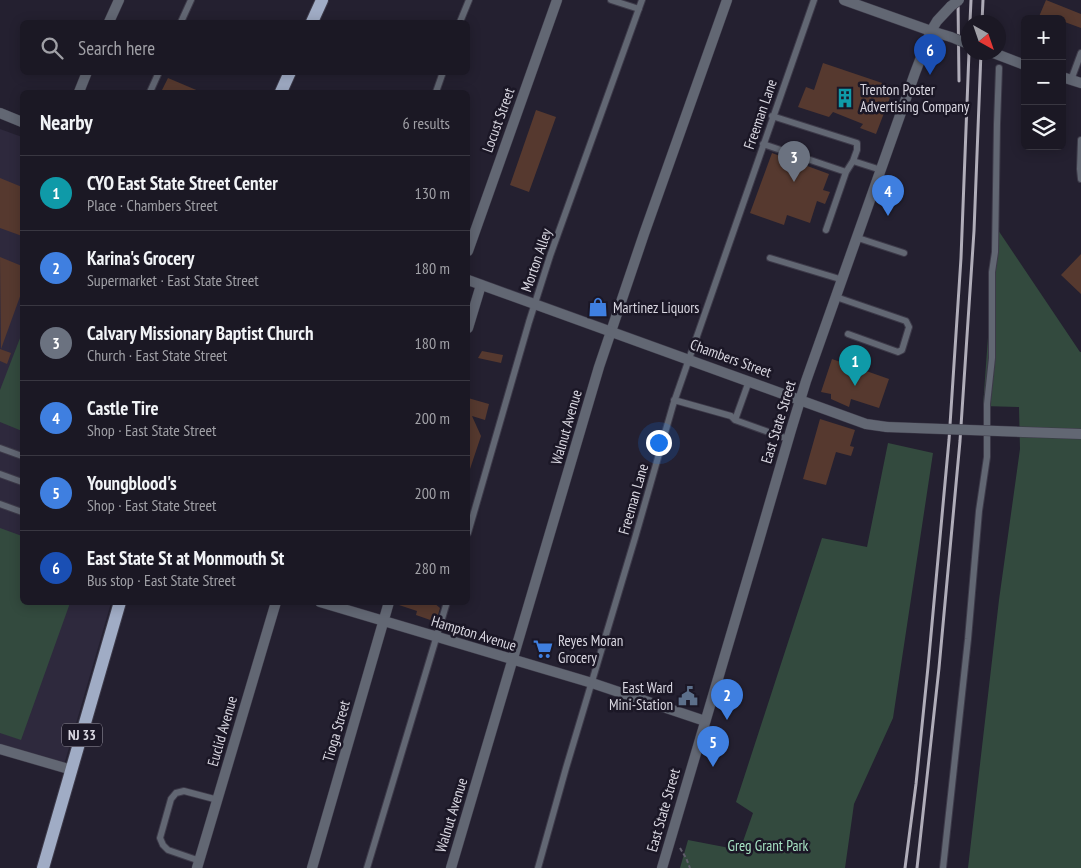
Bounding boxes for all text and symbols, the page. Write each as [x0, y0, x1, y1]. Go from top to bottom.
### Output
north arrow [961, 15, 1006, 60]
map controls [1021, 15, 1066, 150]
button: + [1021, 15, 1066, 60]
search box [20, 20, 470, 75]
icon: search [38, 34, 66, 62]
pin: 6 [914, 34, 946, 75]
text: Search here [78, 36, 155, 60]
button: − [1021, 60, 1066, 105]
street label: Freeman Lane [739, 76, 781, 152]
place label: Trenton Poster Advertising Company [860, 80, 970, 116]
street label: Locust Street [478, 85, 518, 155]
building icon: Trenton Poster Advertising Company [834, 87, 856, 109]
button: layers [1021, 105, 1066, 150]
text: Nearby [40, 109, 93, 136]
text: 6 results [403, 113, 450, 133]
pin: 3 [778, 141, 810, 182]
text: CYO East State Street Center [87, 171, 278, 195]
pin: 4 [872, 175, 904, 216]
text: 1 [52, 183, 60, 203]
text: 130 m [415, 183, 450, 203]
text: Place · Chambers Street [87, 195, 218, 215]
street label: Morton Alley [516, 225, 556, 294]
text: Karina's Grocery [87, 246, 194, 270]
text: 2 [52, 258, 60, 278]
text: 180 m [415, 258, 450, 278]
text: Supermarket · East State Street [87, 270, 259, 290]
shop icon: Martinez Liquors [587, 296, 609, 318]
place label: Martinez Liquors [613, 298, 699, 317]
text: Calvary Missionary Baptist Church [87, 321, 313, 345]
text: 3 [52, 333, 60, 353]
text: 180 m [415, 333, 450, 353]
street label: Chambers Street [688, 334, 774, 382]
text: Church · East State Street [87, 345, 227, 365]
pin: 1 [839, 345, 871, 386]
street label: East State Street [756, 378, 800, 466]
street label: Walnut Avenue [546, 387, 586, 467]
text: Castle Tire [87, 396, 159, 420]
text: 4 [52, 408, 60, 428]
text: 200 m [415, 408, 450, 428]
text: Shop · East State Street [87, 420, 216, 440]
your location [646, 430, 672, 456]
street label: Freeman Lane [614, 461, 652, 537]
text: Youngblood's [87, 471, 177, 495]
text: 5 [52, 483, 60, 503]
text: 200 m [415, 483, 450, 503]
text: Shop · East State Street [87, 495, 216, 515]
text: East State St at Monmouth St [87, 546, 284, 570]
text: 6 [52, 558, 60, 578]
text: 280 m [415, 558, 450, 578]
text: Bus stop · East State Street [87, 570, 236, 590]
street label: Hampton Avenue [429, 611, 519, 655]
place label: Reyes Moran Grocery [558, 631, 623, 667]
supermarket icon: Reyes Moran Grocery [532, 638, 554, 660]
place label: East Ward Mini-Station [609, 678, 673, 714]
pin: 2 [711, 679, 743, 720]
public building icon: East Ward Mini-Station [677, 685, 699, 707]
street label: Euclid Avenue [203, 694, 241, 768]
street label: Tioga Street [318, 698, 354, 764]
road number: NJ 33 [62, 724, 102, 746]
pin: 5 [697, 726, 729, 767]
street label: East State Street [642, 766, 684, 854]
street label: Walnut Avenue [431, 775, 471, 855]
park label: Greg Grant Park [728, 836, 809, 855]

